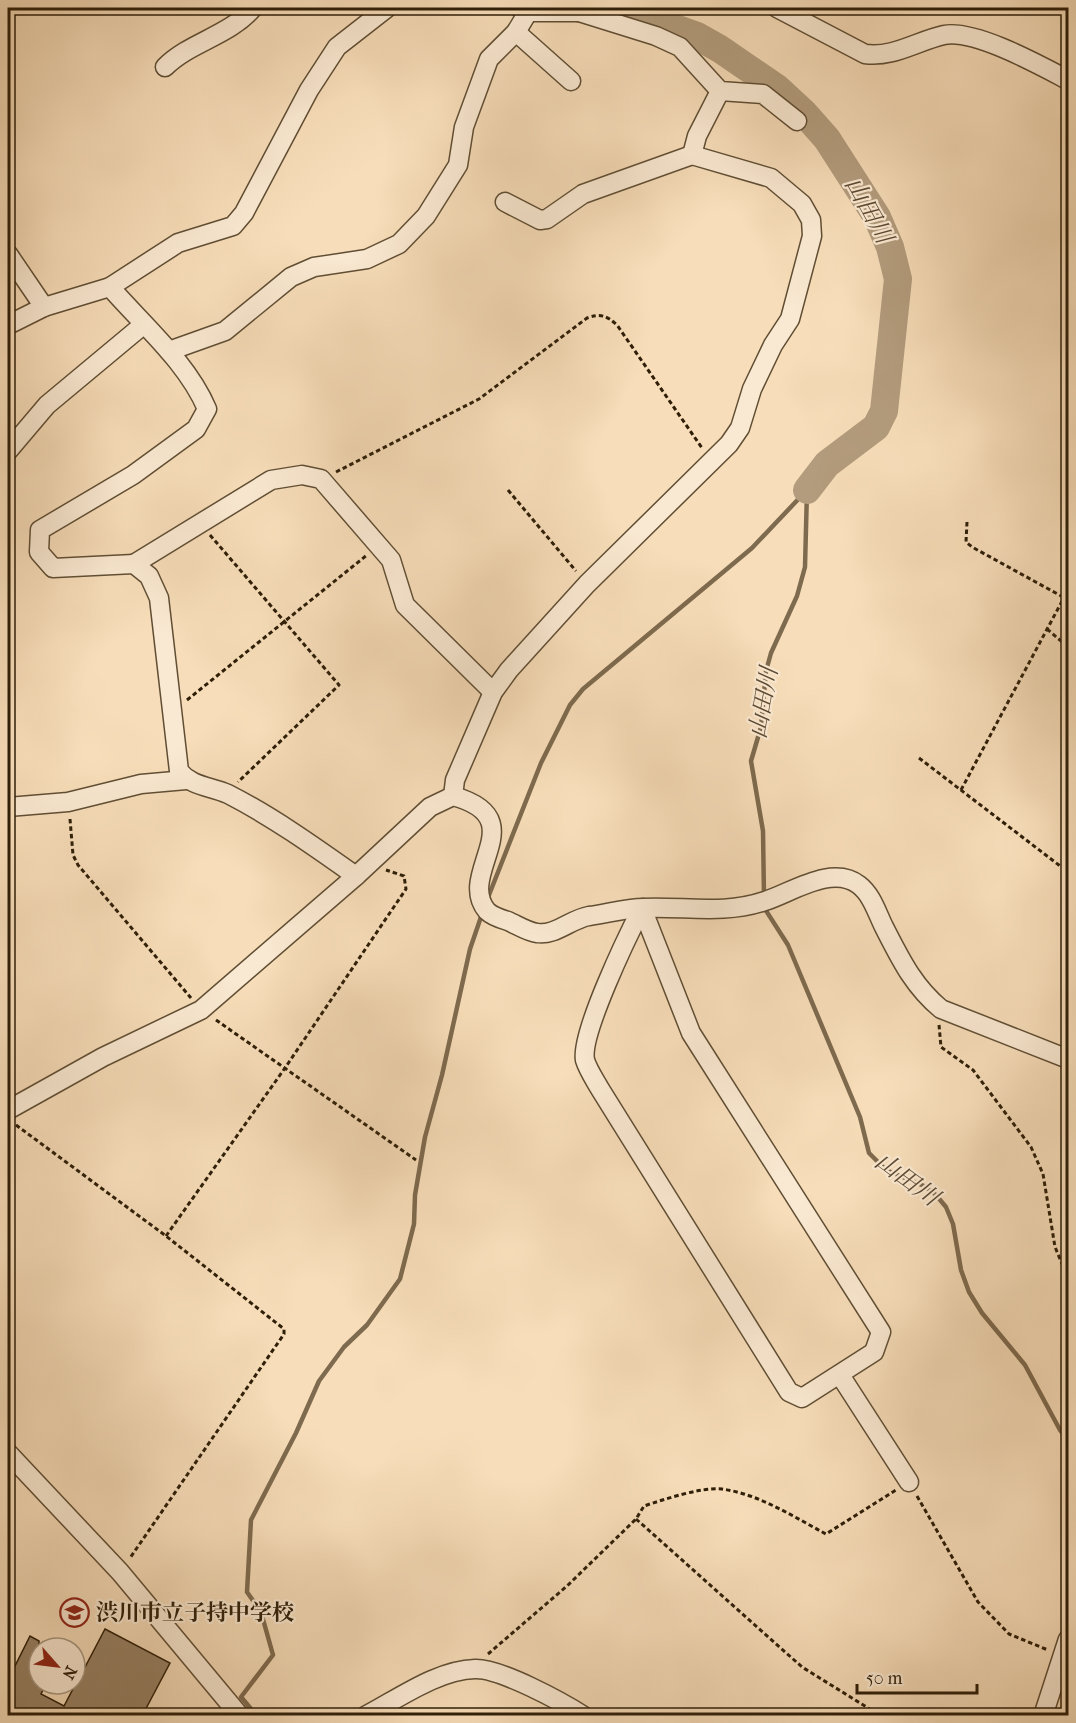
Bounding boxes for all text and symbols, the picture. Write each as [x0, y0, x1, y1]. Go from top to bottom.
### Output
water label: 山田川 [839, 172, 900, 251]
water label: 山田川 [743, 662, 784, 741]
water label: 山田川 [870, 1147, 947, 1213]
school or university icon: 渋川市立子持中学校 [59, 1596, 91, 1628]
place label: 渋川市立子持中学校 [96, 1600, 294, 1626]
north arrow [27, 1636, 87, 1696]
scale bar [857, 1657, 977, 1695]
text: N [58, 1663, 81, 1683]
text: 50 m [866, 1668, 903, 1689]

